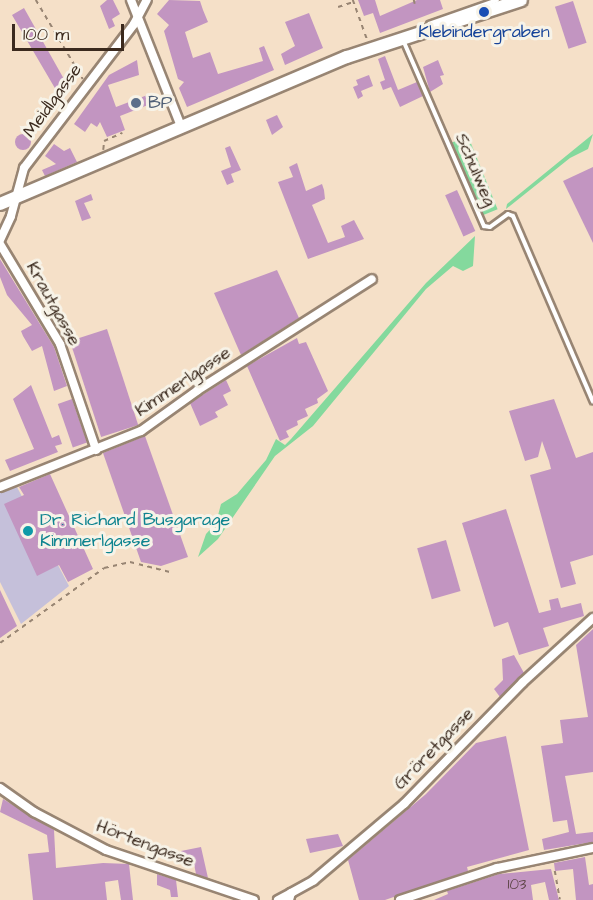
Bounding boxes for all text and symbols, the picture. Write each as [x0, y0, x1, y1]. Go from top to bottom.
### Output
marker: Klebindergraben [477, 5, 491, 19]
scale bar [15, 12, 128, 50]
place label: Klebindergraben [418, 21, 550, 43]
text: 100 m [23, 22, 69, 47]
street label: Meidlgasse [19, 60, 87, 142]
place label: BP [148, 92, 172, 114]
marker: BP [129, 96, 143, 110]
street label: Schulweg [450, 130, 500, 210]
street label: Krautgasse [21, 258, 85, 350]
street label: Kimmerlgasse [131, 342, 235, 422]
place label: Dr. Richard Busgarage Kimmerlgasse [40, 510, 230, 552]
marker: Dr. Richard Busgarage Kimmerlgasse [21, 524, 35, 538]
street label: Gröretgasse [390, 703, 478, 795]
street label: Hörtengasse [93, 815, 197, 873]
house number: 103 [507, 876, 527, 894]

